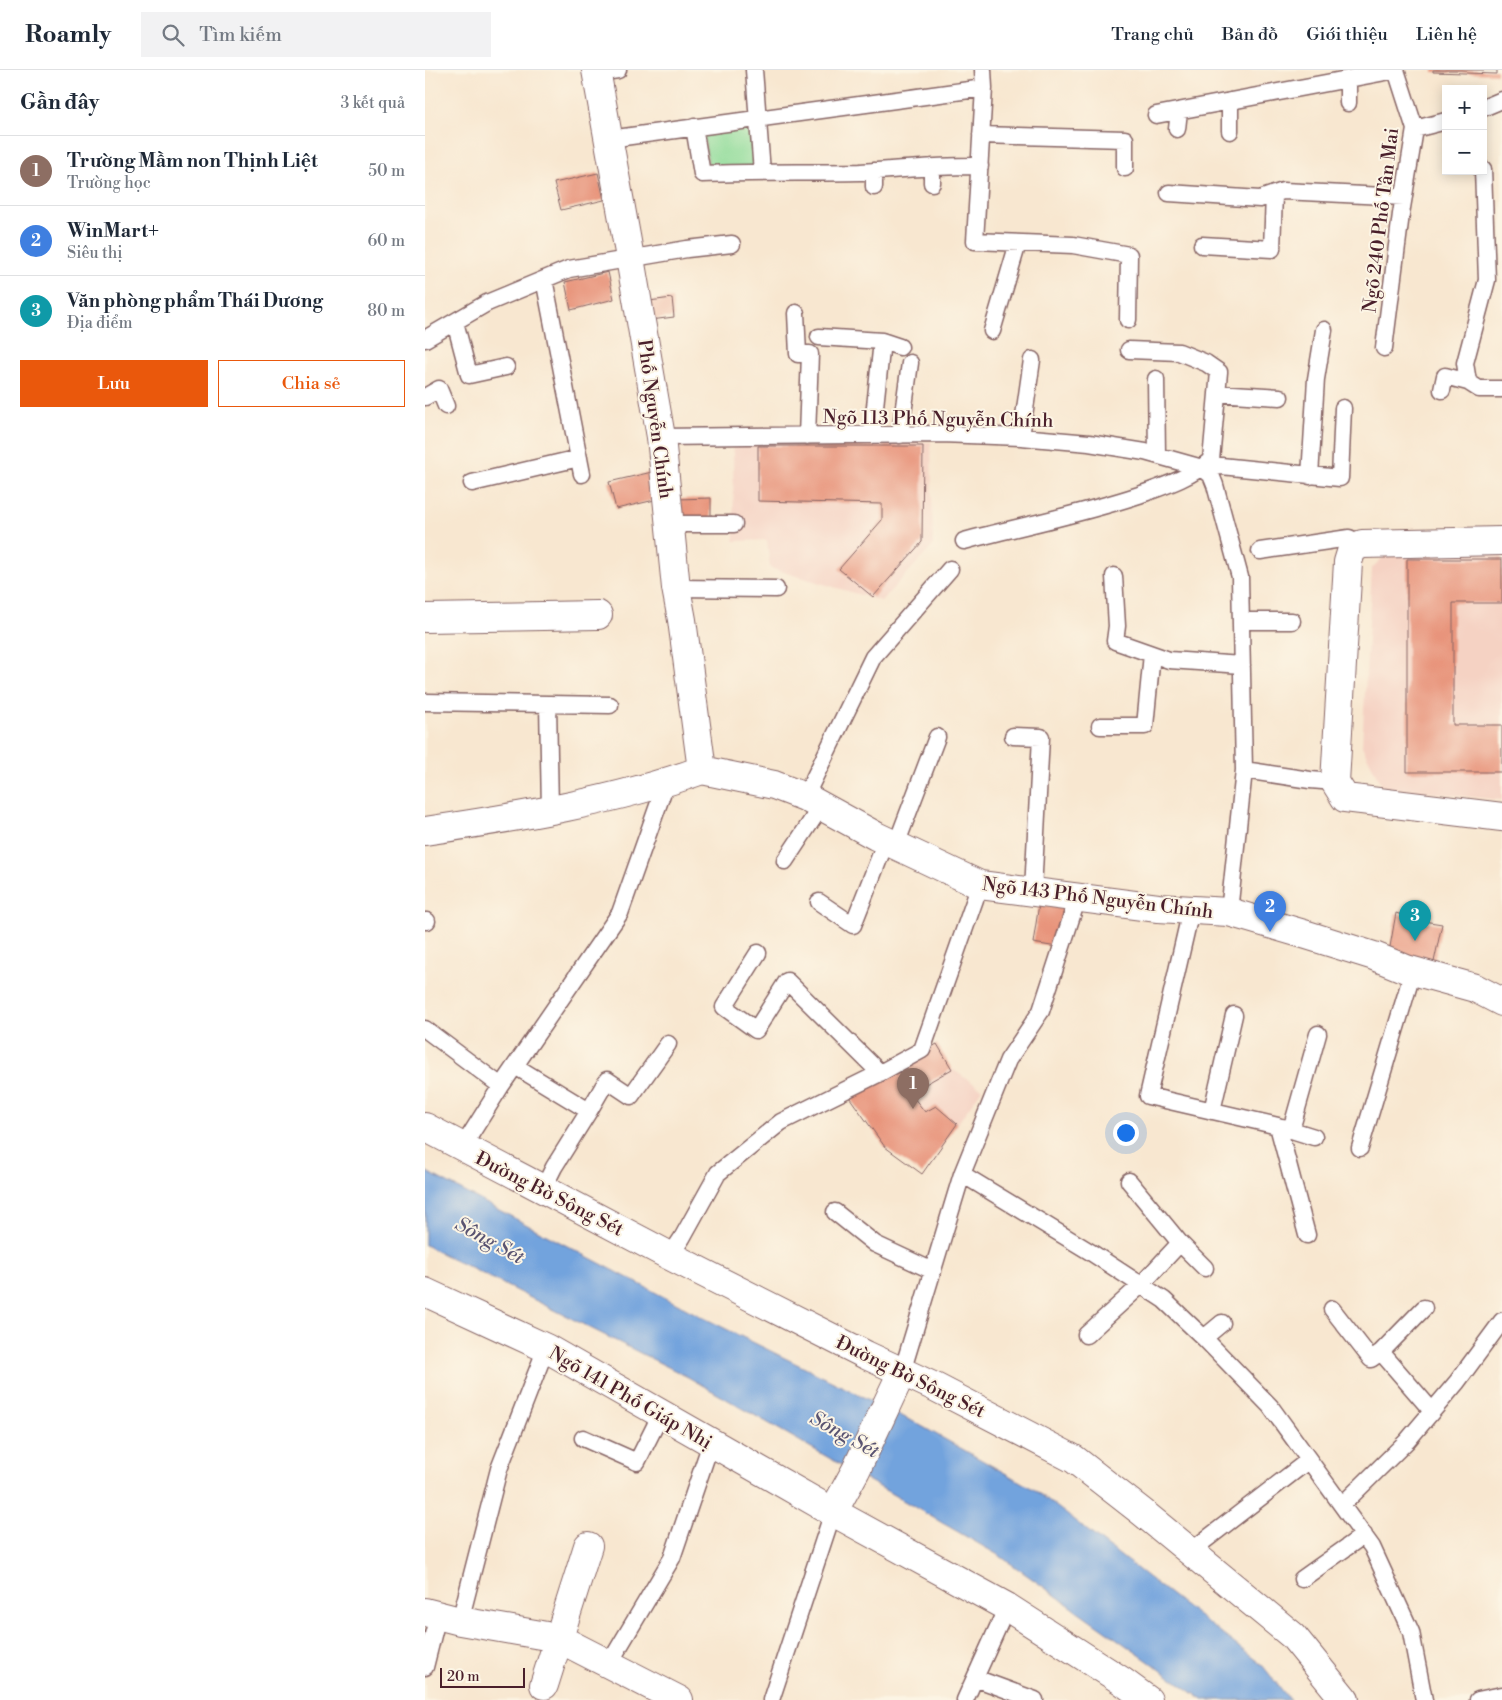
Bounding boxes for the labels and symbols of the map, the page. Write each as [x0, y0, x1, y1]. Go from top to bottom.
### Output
street label: Ngõ 240 Phố Tân Mai [1358, 126, 1404, 314]
street label: Phố Nguyễn Chính [632, 338, 678, 500]
street label: Ngõ 113 Phố Nguyễn Chính [822, 405, 1054, 433]
street label: Ngõ 143 Phố Nguyễn Chính [981, 872, 1215, 924]
pin: 2 [1254, 891, 1286, 932]
pin: 3 [1399, 900, 1431, 941]
pin: 1 [897, 1068, 929, 1109]
your location [1113, 1120, 1139, 1146]
street label: Đường Bờ Sông Sét [472, 1146, 628, 1240]
water label: Sông Sét [451, 1211, 529, 1269]
street label: Đường Bờ Sông Sét [832, 1330, 989, 1424]
street label: Ngõ 141 Phố Giáp Nhị [544, 1341, 717, 1454]
water label: Sông Sét [805, 1406, 884, 1465]
scale bar [440, 1665, 525, 1688]

